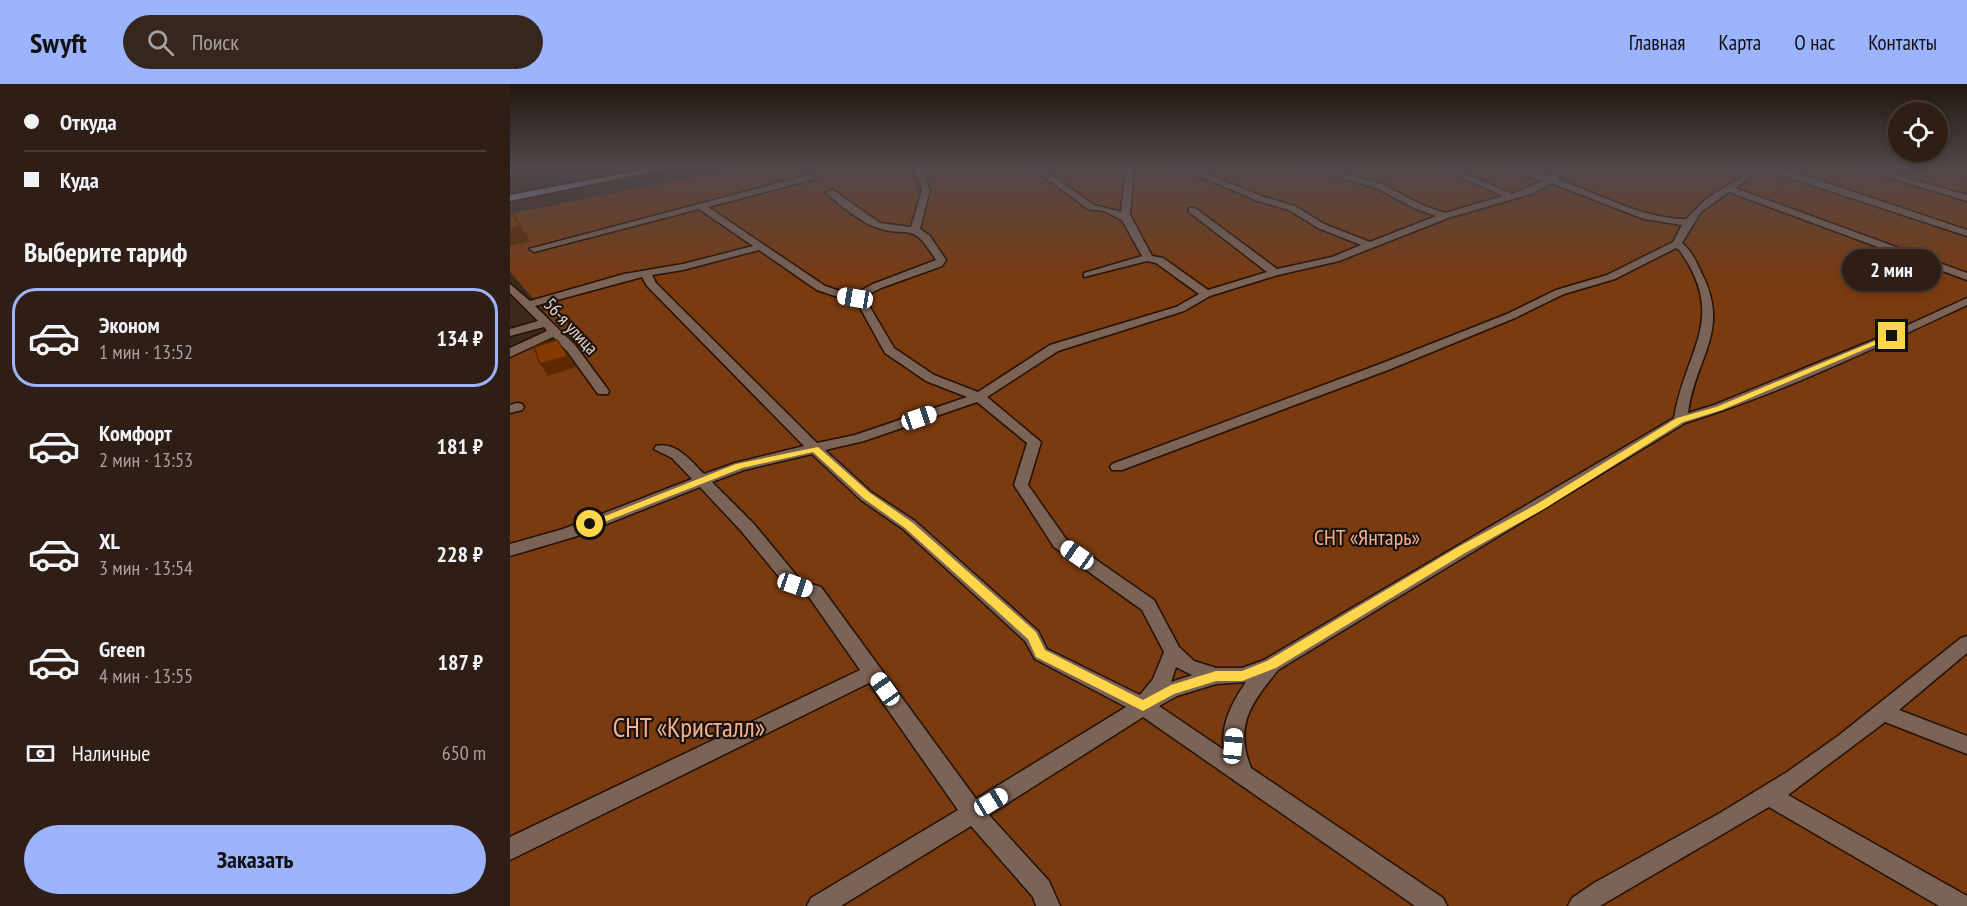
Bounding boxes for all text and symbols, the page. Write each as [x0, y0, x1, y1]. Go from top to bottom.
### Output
search box [123, 15, 543, 69]
text: Swyft [30, 24, 87, 61]
icon: search [144, 26, 177, 59]
text: Поиск [192, 28, 239, 56]
text: Главная [1629, 29, 1685, 56]
text: Карта [1718, 29, 1761, 56]
text: О нас [1794, 29, 1835, 56]
text: Контакты [1868, 29, 1937, 56]
map controls [1888, 102, 1948, 162]
button: locate [1888, 102, 1948, 162]
text: Откуда [60, 108, 117, 136]
text: Куда [60, 166, 99, 194]
text: Выберите тариф [24, 235, 187, 269]
callout: 2 мин [1842, 249, 1942, 291]
text: 2 мин [1870, 257, 1913, 283]
car [836, 286, 874, 310]
street label: 56-я улица [539, 293, 603, 359]
icon: car [27, 311, 81, 365]
text: Эконом [99, 311, 160, 339]
route end [1878, 322, 1905, 349]
text: 134 ₽ [436, 324, 483, 352]
text: 1 мин · 13:52 [99, 339, 193, 365]
car [899, 404, 939, 432]
icon: car [27, 419, 81, 473]
text: Комфорт [99, 419, 172, 447]
text: 181 ₽ [436, 432, 483, 460]
text: 2 мин · 13:53 [99, 447, 193, 473]
route start [576, 510, 603, 537]
park label: СНТ «Янтарь» [1314, 523, 1420, 551]
icon: car [27, 527, 81, 581]
text: XL [99, 527, 120, 555]
car [1057, 537, 1097, 573]
text: 228 ₽ [436, 540, 483, 568]
text: 3 мин · 13:54 [99, 555, 193, 581]
car [775, 571, 815, 599]
icon: car [27, 635, 81, 689]
text: Green [99, 635, 145, 663]
text: 187 ₽ [437, 648, 483, 676]
text: 4 мин · 13:55 [99, 663, 193, 689]
car [867, 669, 903, 709]
park label: СНТ «Кристалл» [613, 710, 765, 744]
car [1222, 727, 1244, 765]
icon: cash [24, 737, 57, 770]
text: Наличные [72, 739, 150, 767]
text: 650 m [442, 740, 486, 766]
car [971, 785, 1011, 819]
button: Заказать [24, 825, 486, 894]

